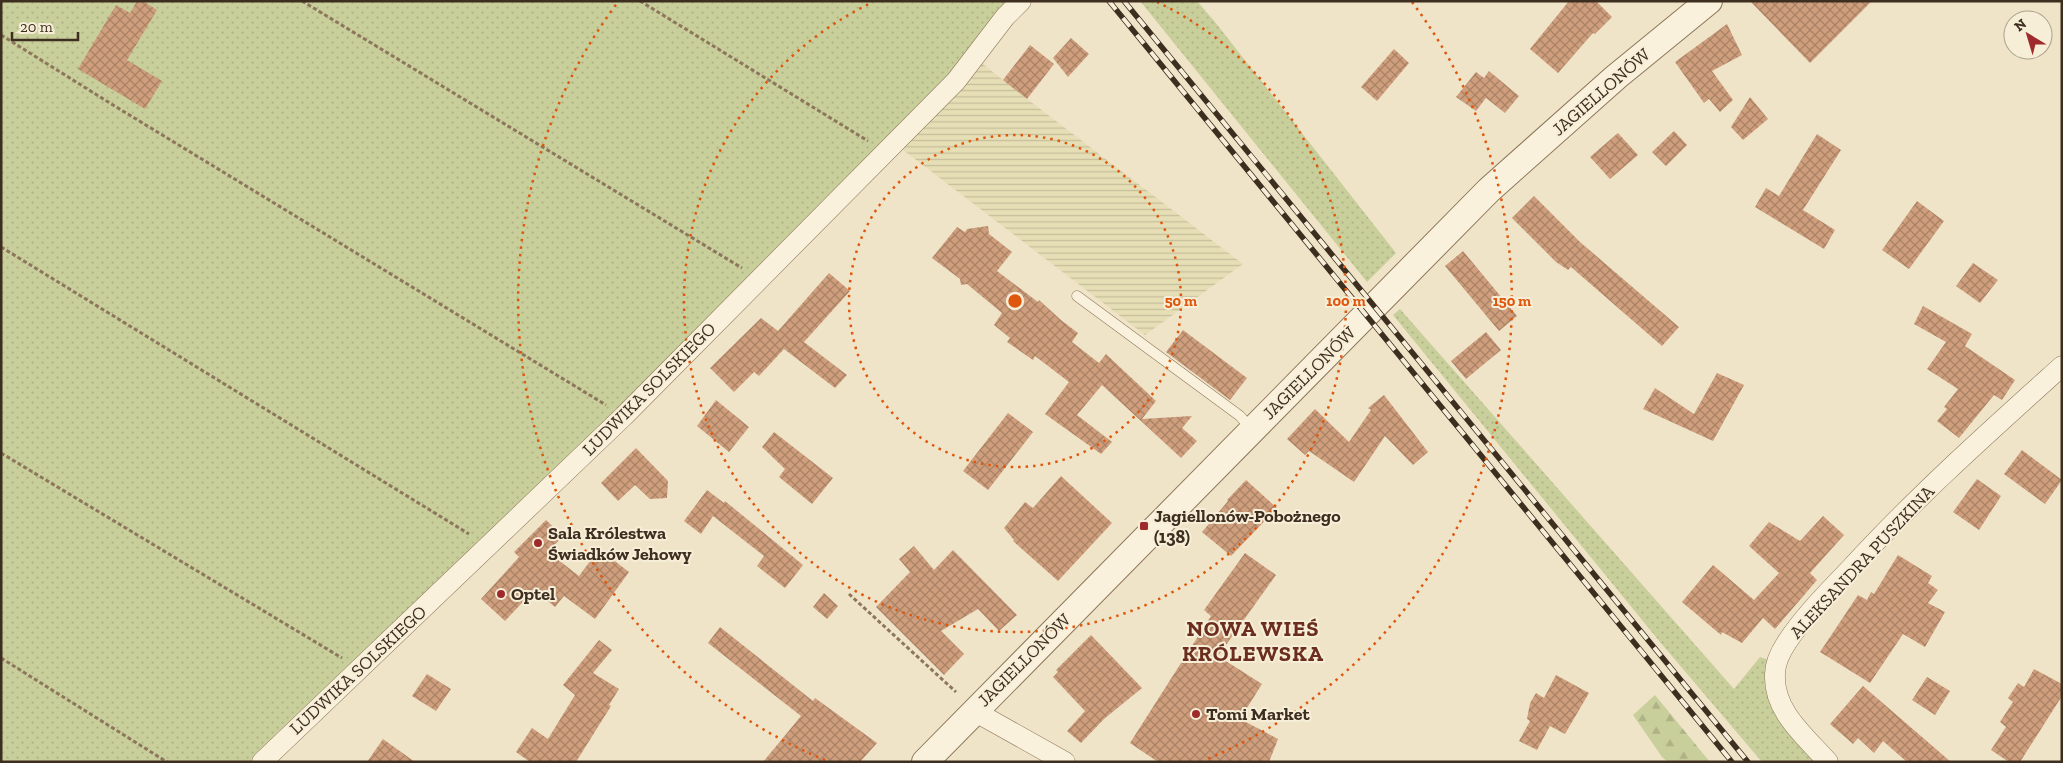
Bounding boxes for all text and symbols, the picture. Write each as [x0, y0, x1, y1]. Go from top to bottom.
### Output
scale bar [12, 10, 79, 42]
north arrow [2003, 10, 2053, 60]
text: N [2011, 15, 2030, 35]
text: 20 m [20, 18, 53, 36]
street label: JAGIELLONÓW [1547, 43, 1655, 141]
centre of rings [1006, 292, 1024, 310]
text: 50 m [1165, 292, 1197, 310]
text: 100 m [1326, 292, 1366, 310]
text: 150 m [1493, 292, 1531, 310]
street label: LUDWIKA SOLSKIEGO [578, 318, 720, 460]
street label: JAGIELLONÓW [1258, 322, 1360, 424]
street label: ALEKSANDRA PUSZKINA [1785, 480, 1939, 643]
place label: Jagiellonów-Pobożnego (138) [1154, 505, 1341, 548]
marker: Jagiellonów-Pobożnego (138) [1138, 520, 1150, 532]
place label: Sala Królestwa Świadków Jehowy [548, 522, 692, 565]
marker: Sala Królestwa Świadków Jehowy [532, 537, 544, 549]
place label: Optel [511, 583, 555, 605]
marker: Optel [495, 588, 507, 600]
street label: LUDWIKA SOLSKIEGO [285, 601, 431, 739]
street label: JAGIELLONÓW [973, 609, 1075, 711]
district label: NOWA WIEŚ KRÓLEWSKA [1182, 615, 1324, 667]
place label: Tomi Market [1206, 703, 1310, 725]
marker: Tomi Market [1190, 708, 1202, 720]

